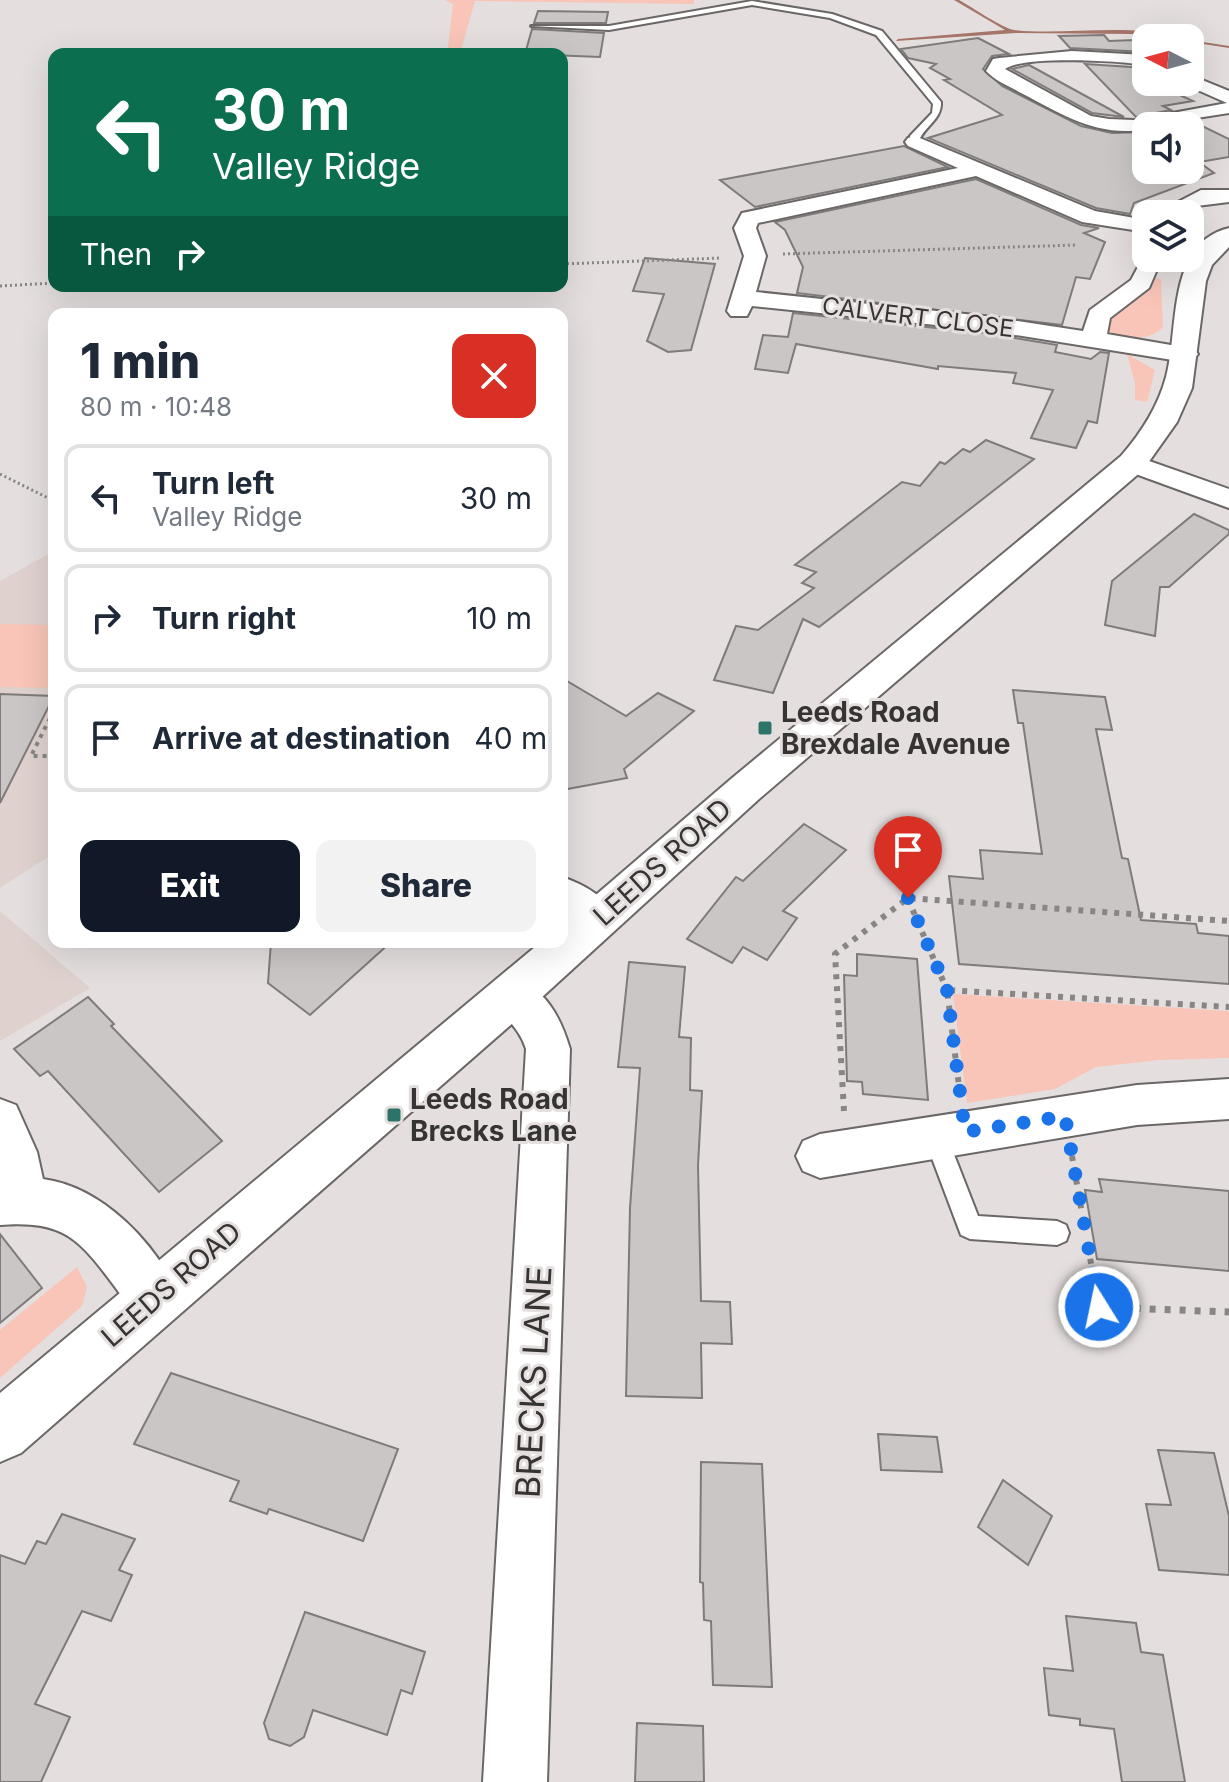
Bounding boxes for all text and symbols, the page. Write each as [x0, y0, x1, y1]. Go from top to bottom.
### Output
north arrow [1132, 24, 1204, 96]
map controls [1132, 24, 1204, 272]
text: 30 m [212, 76, 350, 144]
icon: left [80, 80, 184, 184]
button: sound [1132, 112, 1204, 184]
text: Valley Ridge [212, 144, 420, 188]
button: layers [1132, 200, 1204, 272]
icon: right [168, 232, 212, 276]
text: Then [80, 236, 152, 272]
street label: CALVERT CLOSE [821, 291, 1015, 343]
text: 1 min [80, 331, 200, 390]
button: close [452, 334, 536, 418]
text: 80 m · 10:48 [80, 391, 232, 422]
text: Turn left [152, 465, 274, 501]
icon: left [84, 476, 128, 520]
text: 30 m [460, 480, 532, 516]
text: Valley Ridge [152, 501, 302, 532]
icon: right [84, 596, 128, 640]
text: Turn right [152, 600, 296, 636]
text: 10 m [466, 600, 532, 636]
place label: Leeds Road Brexdale Avenue [781, 695, 1010, 761]
icon: arrive [84, 716, 128, 760]
marker: Leeds Road Brexdale Avenue [756, 719, 774, 737]
text: Arrive at destination [152, 720, 450, 756]
text: 40 m [474, 720, 547, 756]
street label: LEEDS ROAD [586, 791, 738, 933]
pin [874, 816, 942, 898]
icon: arrive [886, 828, 930, 872]
button: Exit [80, 840, 300, 932]
button: Share [316, 840, 536, 932]
place label: Leeds Road Brecks Lane [410, 1082, 577, 1148]
marker: Leeds Road Brecks Lane [385, 1106, 403, 1124]
street label: LEEDS ROAD [94, 1214, 248, 1354]
street label: BRECKS LANE [506, 1265, 560, 1499]
position arrow [1057, 1265, 1141, 1349]

